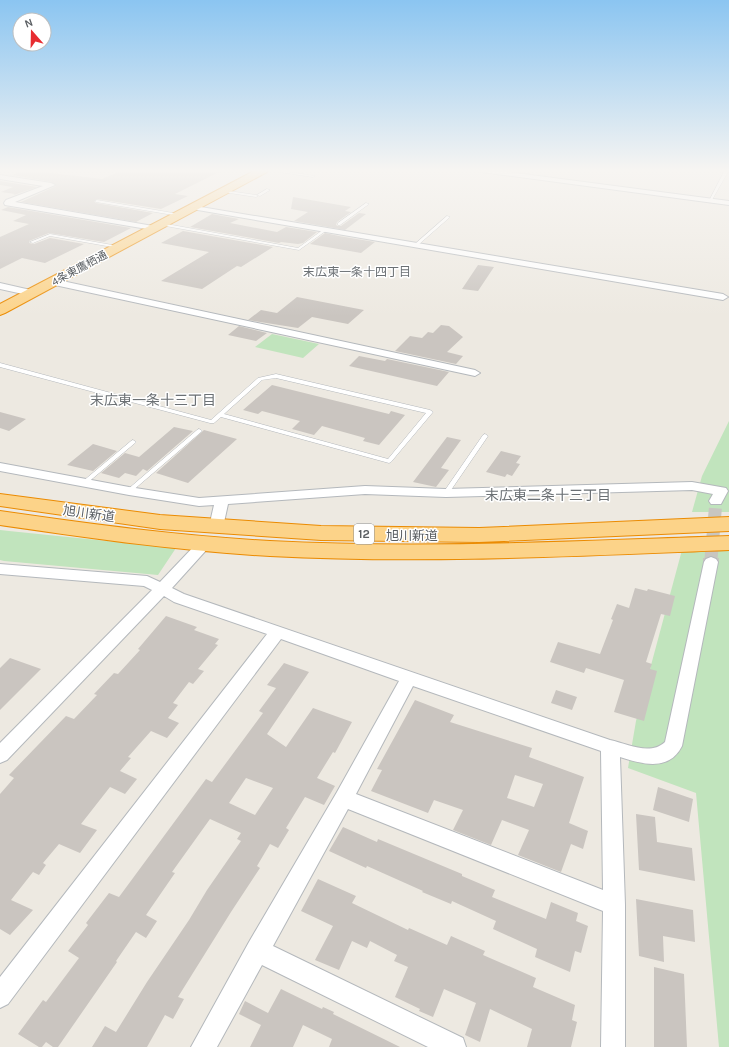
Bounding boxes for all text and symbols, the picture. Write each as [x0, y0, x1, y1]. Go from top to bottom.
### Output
north arrow [12, 12, 52, 52]
text: N [23, 16, 35, 31]
street label: 4条東鷹栖通 [49, 248, 109, 289]
district label: 末広東一条十四丁目 [303, 265, 411, 279]
district label: 末広東一条十三丁目 [90, 392, 216, 409]
district label: 末広東二条十三丁目 [485, 487, 611, 504]
street label: 旭川新道 [62, 502, 116, 525]
road number: 12 [354, 524, 374, 544]
street label: 旭川新道 [386, 528, 438, 543]

